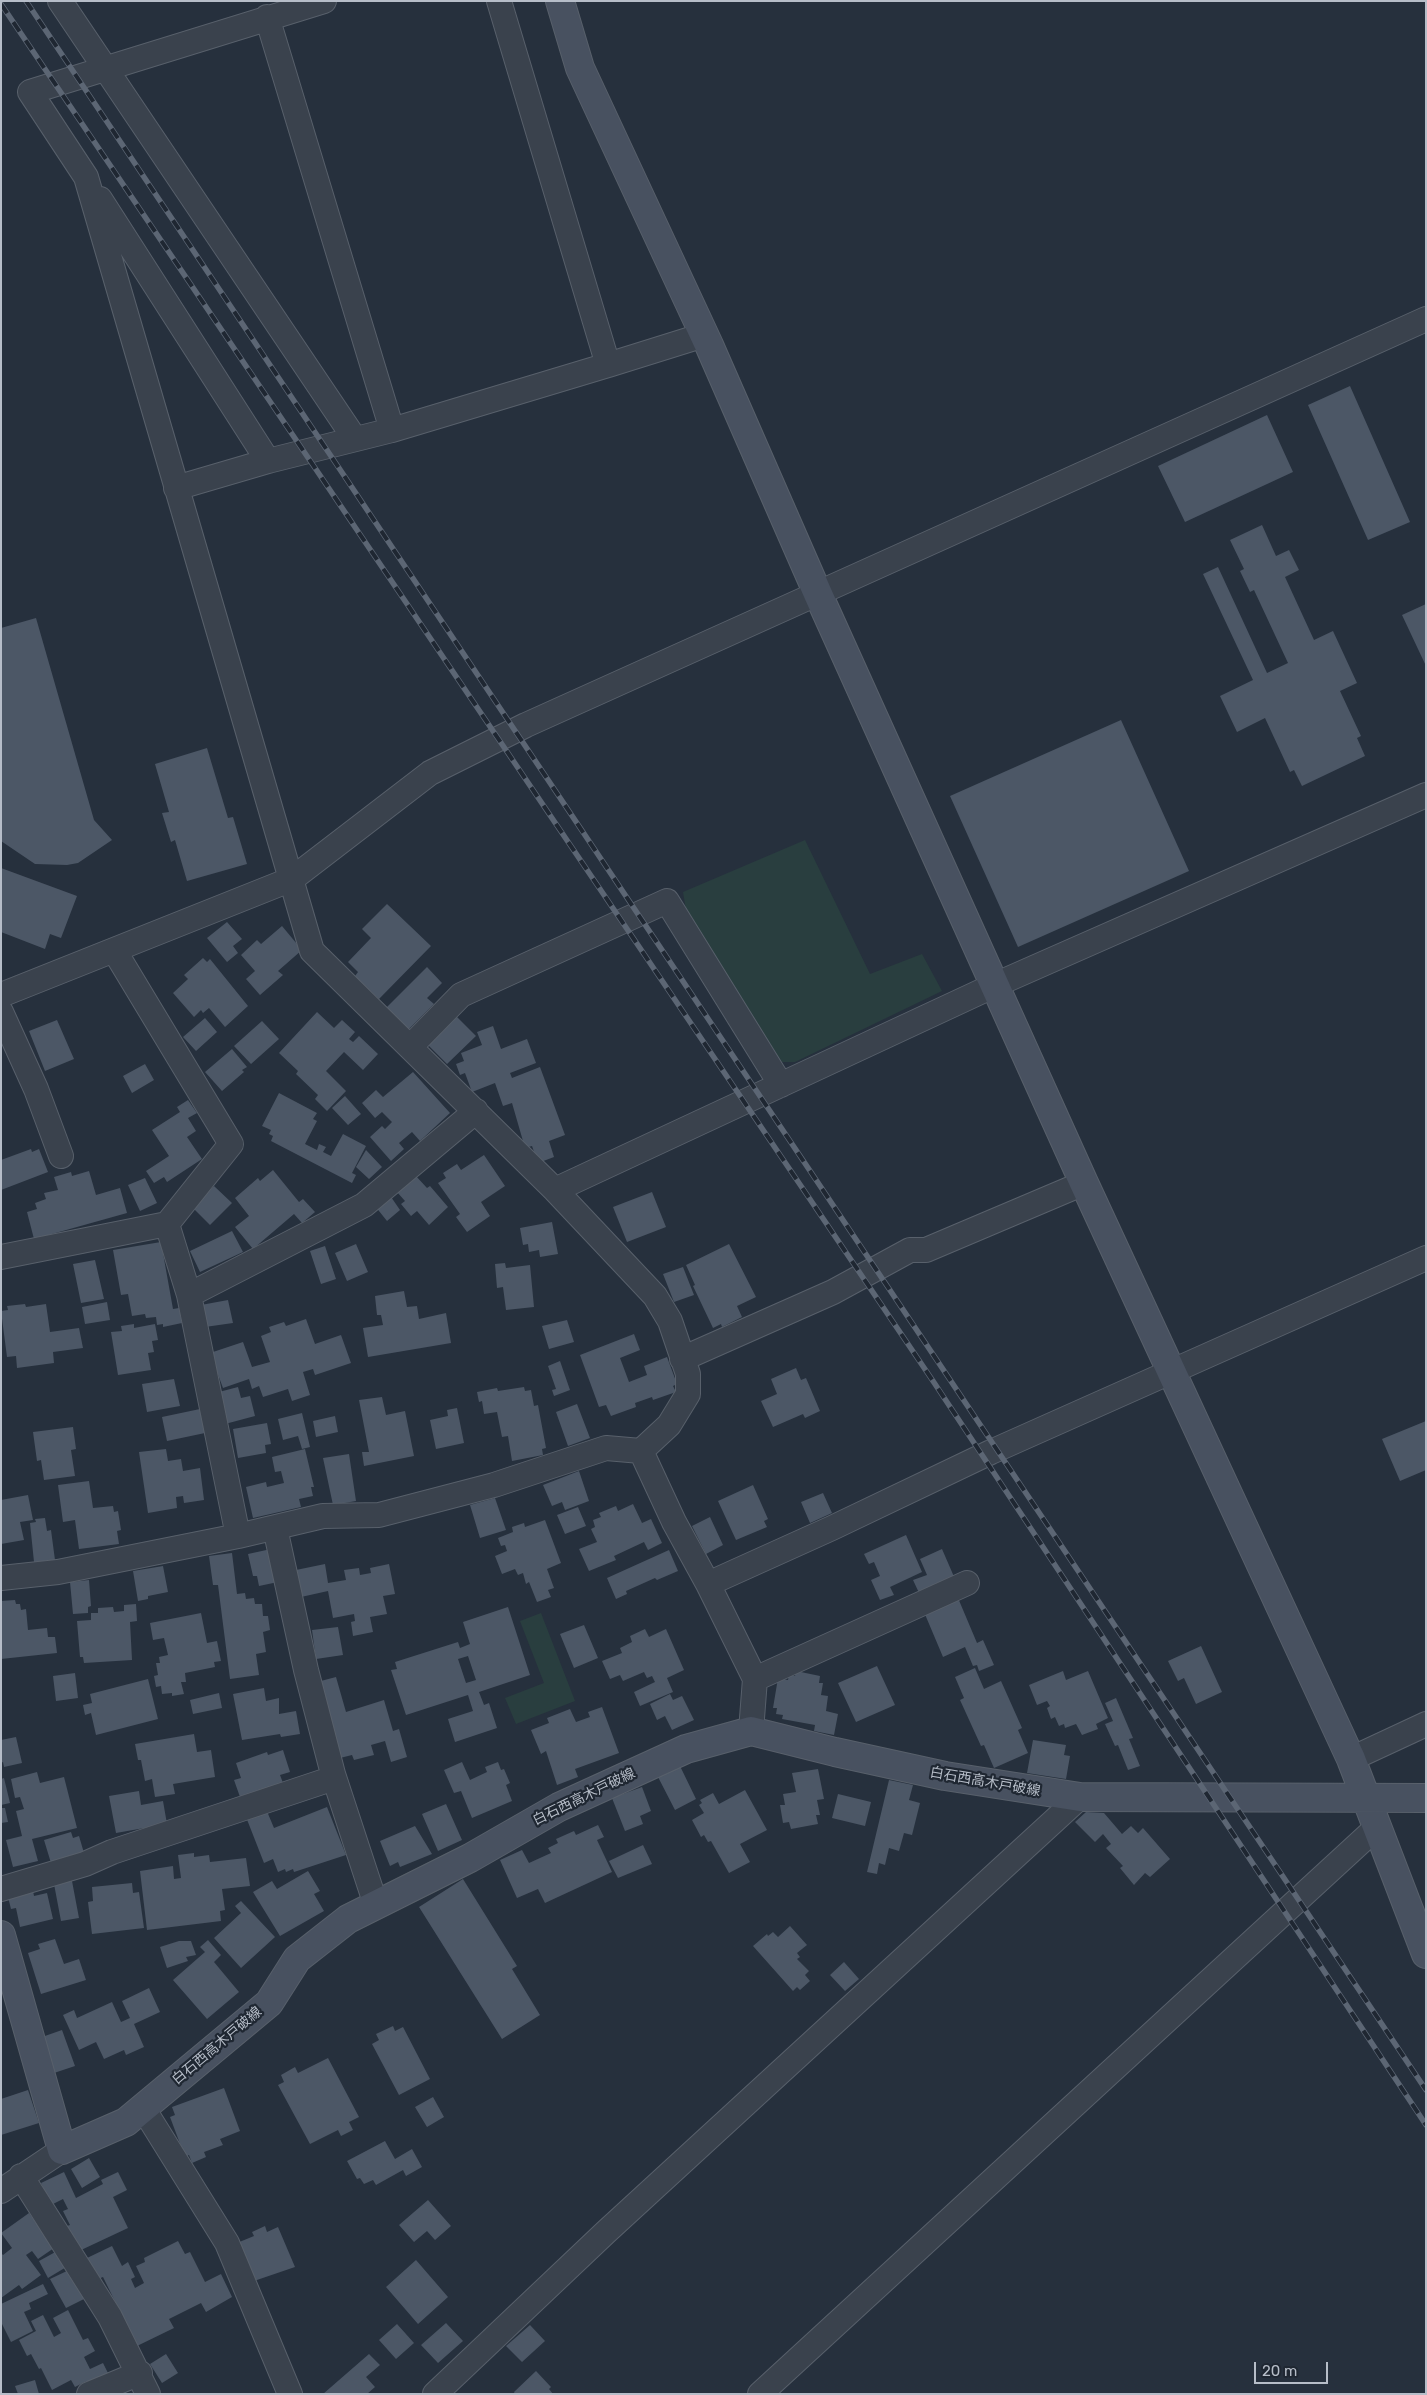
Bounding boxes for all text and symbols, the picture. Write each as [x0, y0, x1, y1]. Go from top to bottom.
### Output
street label: 白石西高木戸破線 [928, 1764, 1042, 1800]
street label: 白石西高木戸破線 [530, 1765, 638, 1829]
street label: 白石西高木戸破線 [169, 2004, 265, 2088]
scale bar [1257, 2352, 1331, 2384]
text: 20 m [1262, 2362, 1297, 2380]

